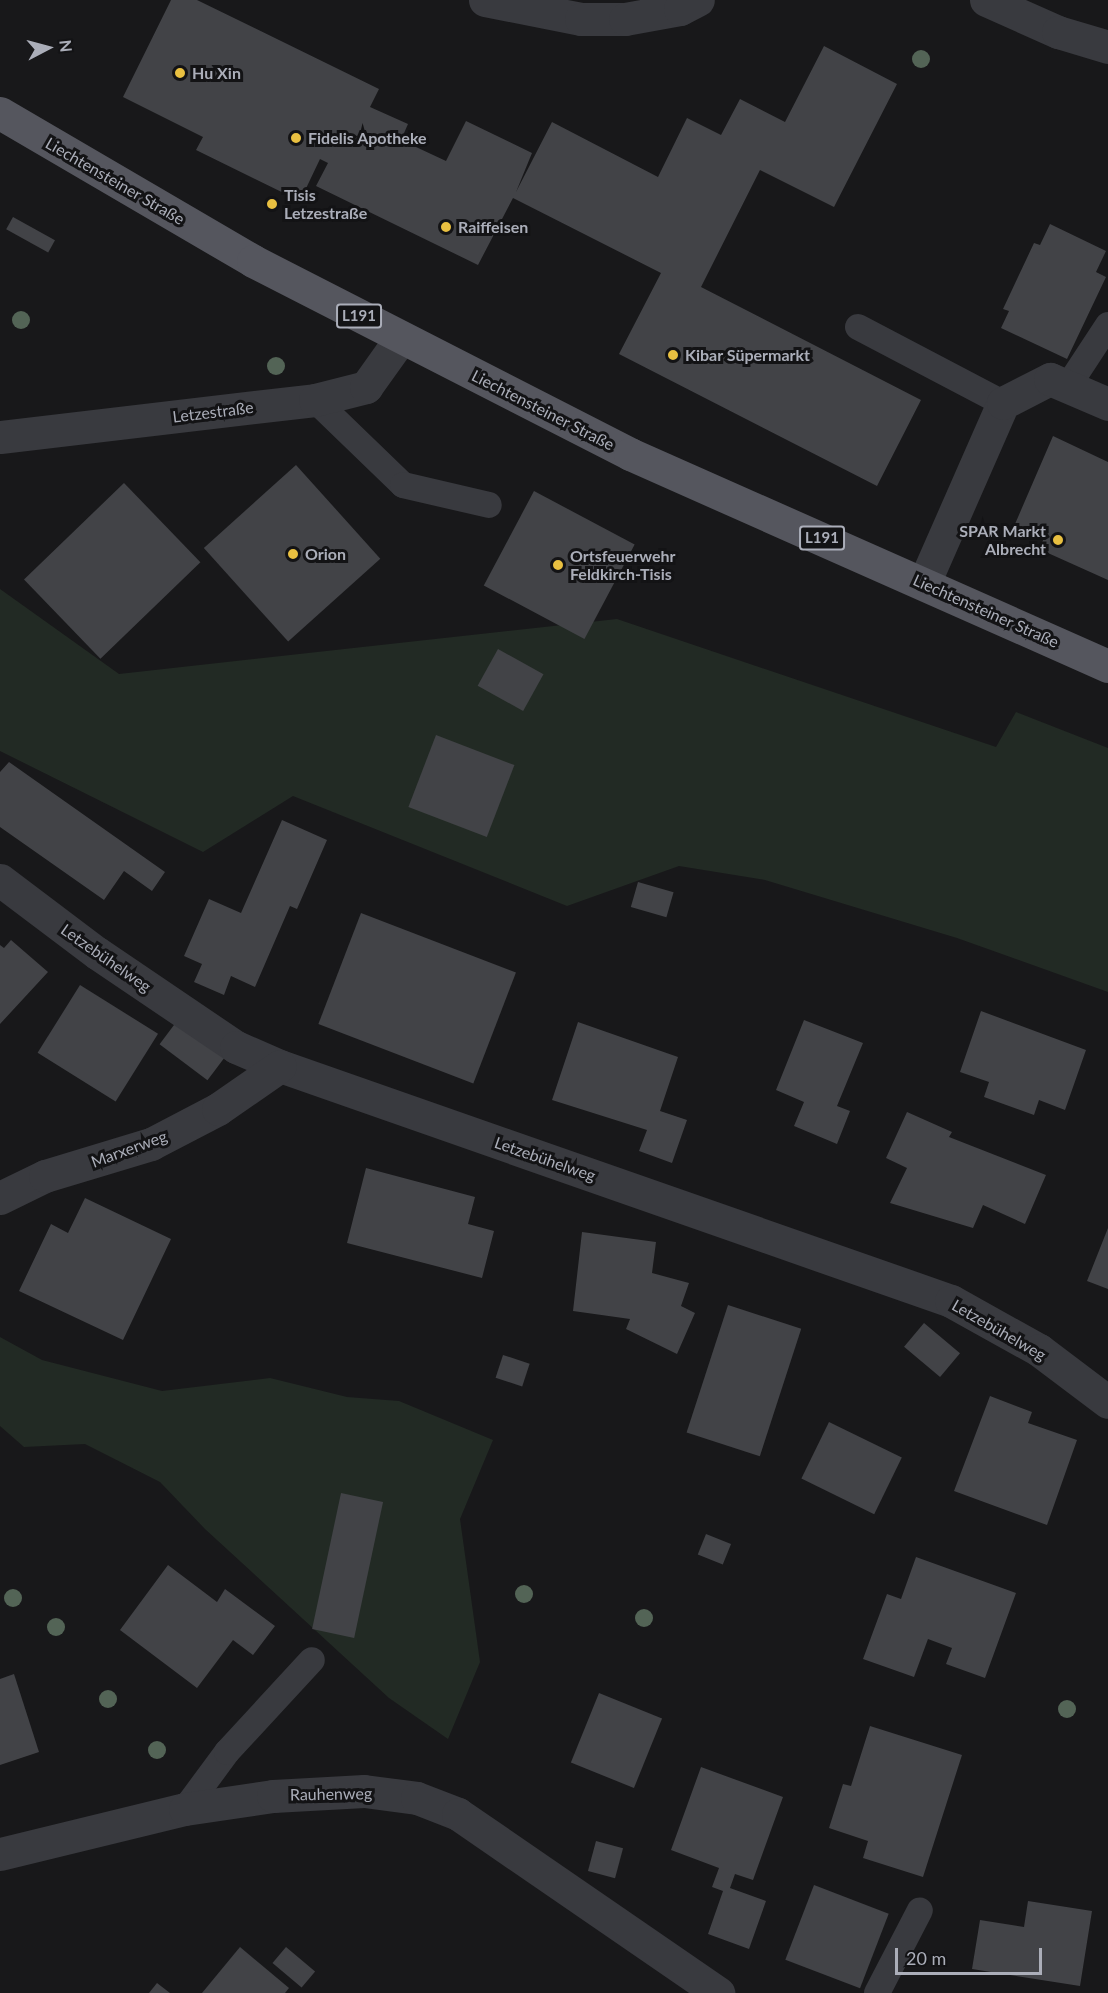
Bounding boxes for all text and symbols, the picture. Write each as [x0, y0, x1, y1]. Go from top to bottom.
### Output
north arrow [18, 18, 78, 78]
text: N [56, 39, 76, 53]
place label: Hu Xin [192, 63, 241, 83]
marker: Hu Xin [173, 66, 187, 80]
place label: Fidelis Apotheke [308, 128, 427, 148]
marker: Fidelis Apotheke [289, 131, 303, 145]
street label: Liechtensteiner Straße [42, 133, 188, 229]
place label: Tisis Letzestraße [284, 185, 367, 223]
marker: Tisis Letzestraße [265, 197, 279, 211]
place label: Raiffeisen [458, 217, 528, 237]
marker: Raiffeisen [439, 220, 453, 234]
road number: L191 [335, 304, 383, 328]
place label: Kibar Süpermarkt [685, 345, 810, 365]
marker: Kibar Süpermarkt [666, 348, 680, 362]
street label: Liechtensteiner Straße [468, 366, 618, 454]
street label: Letzestraße [171, 398, 255, 426]
place label: SPAR Markt Albrecht [959, 521, 1046, 559]
road number: L191 [798, 526, 846, 550]
marker: SPAR Markt Albrecht [1051, 533, 1065, 547]
place label: Orion [305, 544, 346, 564]
place label: Ortsfeuerwehr Feldkirch-Tisis [570, 546, 676, 584]
marker: Orion [286, 547, 300, 561]
marker: Ortsfeuerwehr Feldkirch-Tisis [551, 558, 565, 572]
street label: Liechtensteiner Straße [910, 570, 1062, 652]
street label: Letzebühelweg [57, 920, 155, 996]
street label: Marxerweg [88, 1126, 170, 1172]
street label: Letzebühelweg [492, 1133, 598, 1185]
street label: Letzebühelweg [948, 1295, 1050, 1365]
street label: Rauhenweg [290, 1784, 372, 1804]
scale bar [898, 1936, 1045, 1974]
text: 20 m [906, 1947, 946, 1969]

